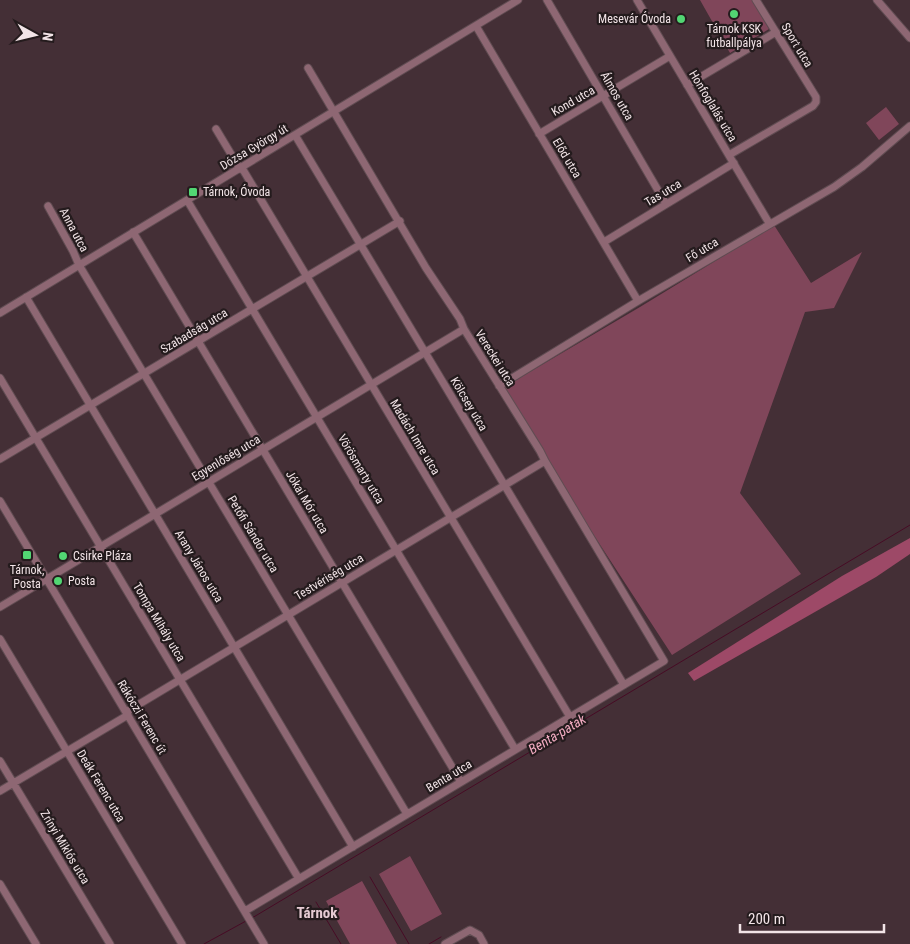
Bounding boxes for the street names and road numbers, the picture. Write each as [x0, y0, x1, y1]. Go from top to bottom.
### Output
street label: Sport utca [778, 20, 816, 70]
street label: Honfoglalás utca [686, 68, 740, 144]
street label: Álmos utca [598, 69, 637, 123]
street label: Kond utca [549, 83, 597, 119]
street label: Dózsa György út [218, 121, 291, 173]
street label: Előd utca [550, 135, 584, 181]
street label: Tas utca [642, 177, 684, 209]
street label: Anna utca [57, 206, 91, 255]
street label: Fő utca [683, 235, 721, 265]
street label: Szabadság utca [158, 305, 230, 356]
street label: Vereckei utca [472, 327, 518, 389]
street label: Kölcsey utca [448, 375, 491, 434]
street label: Madách Imre utca [387, 397, 443, 477]
street label: Egyenlőség utca [189, 432, 263, 484]
street label: Vörösmarty utca [335, 432, 387, 506]
street label: Jókai Mór utca [283, 468, 331, 536]
street label: Petőfi Sándor utca [225, 493, 282, 575]
street label: Arany János utca [172, 527, 226, 605]
street label: Testvériség utca [292, 551, 366, 603]
street label: Tompa Mihály utca [130, 580, 188, 664]
street label: Rákóczi Ferenc út [114, 677, 170, 757]
street label: Deák Ferenc utca [74, 747, 128, 825]
street label: Benta utca [424, 757, 475, 795]
street label: Zrínyi Miklós utca [37, 807, 93, 887]

